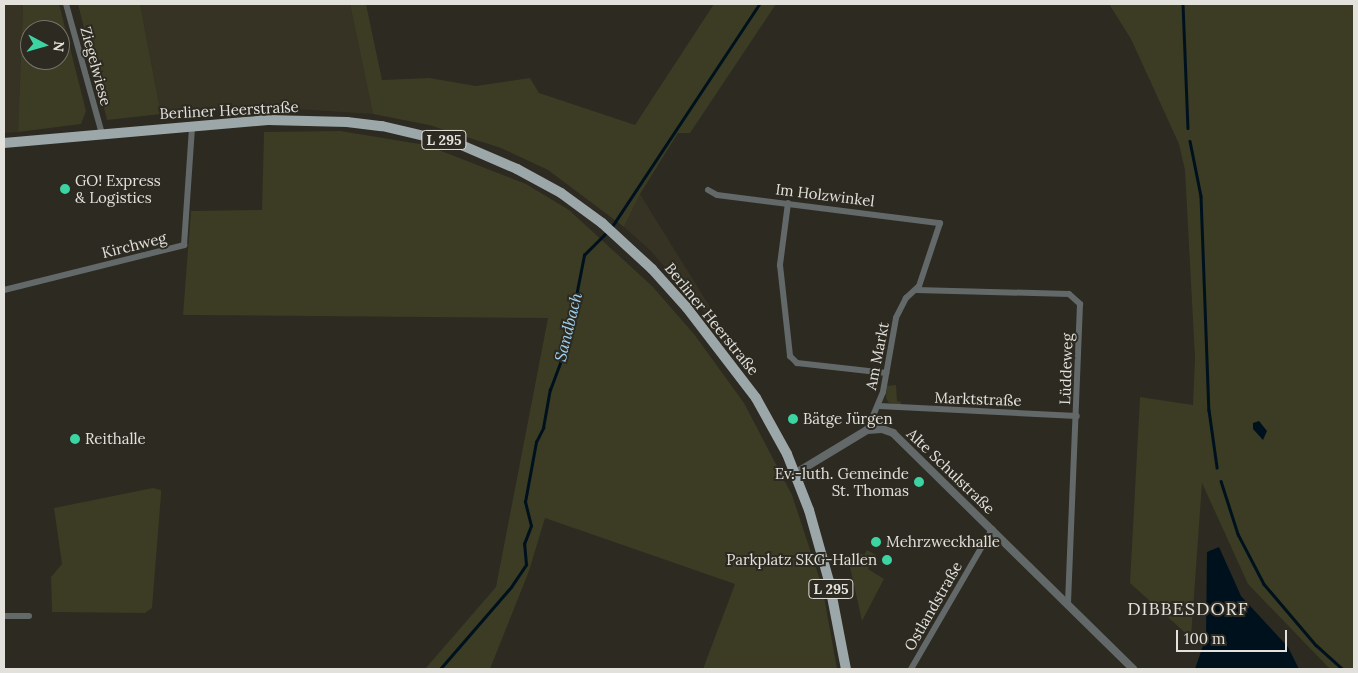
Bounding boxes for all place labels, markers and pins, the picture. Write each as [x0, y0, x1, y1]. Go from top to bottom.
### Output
place label: GO! Express & Logistics [75, 171, 161, 206]
marker: GO! Express & Logistics [59, 183, 71, 195]
place label: Bätge Jürgen [803, 410, 892, 428]
marker: Bätge Jürgen [787, 413, 799, 425]
place label: Reithalle [85, 430, 146, 448]
marker: Reithalle [69, 433, 81, 445]
place label: Ev.-luth. Gemeinde St. Thomas [775, 464, 909, 499]
marker: Ev.-luth. Gemeinde St. Thomas [913, 476, 925, 488]
place label: Mehrzweckhalle [886, 533, 1000, 551]
marker: Mehrzweckhalle [870, 536, 882, 548]
place label: Parkplatz SKG-Hallen [726, 551, 877, 569]
marker: Parkplatz SKG-Hallen [881, 554, 893, 566]

